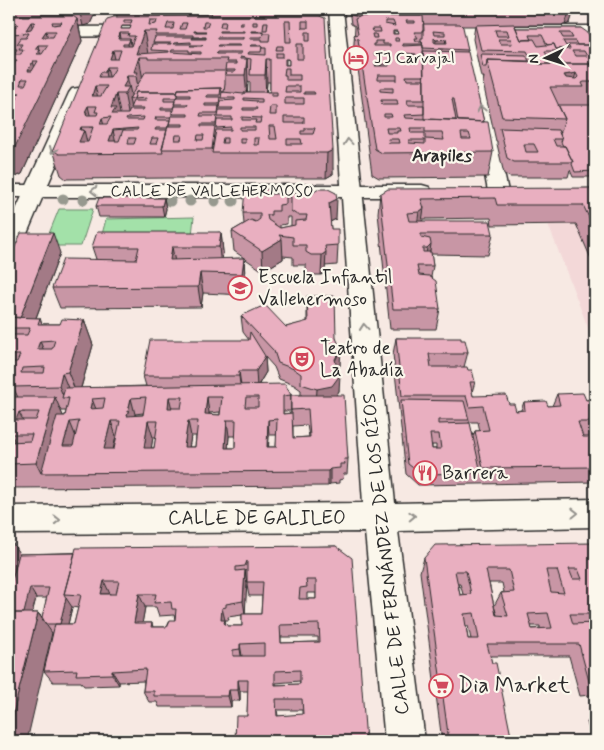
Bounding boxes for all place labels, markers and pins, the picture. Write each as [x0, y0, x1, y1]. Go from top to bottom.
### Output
hotel icon: JJ Carvajal [343, 45, 369, 71]
place label: JJ Carvajal [374, 48, 455, 69]
place label: Escuela Infantil Vallehermoso [258, 265, 392, 312]
school or university icon: Escuela Infantil Vallehermoso [227, 275, 253, 301]
place label: Teatro de La Abadía [320, 336, 404, 383]
theatre icon: Teatro de La Abadía [289, 346, 315, 372]
restaurant icon: Barrera [412, 460, 438, 486]
place label: Barrera [442, 461, 509, 486]
place label: Dia Market [458, 672, 570, 700]
supermarket icon: Dia Market [428, 673, 454, 699]

